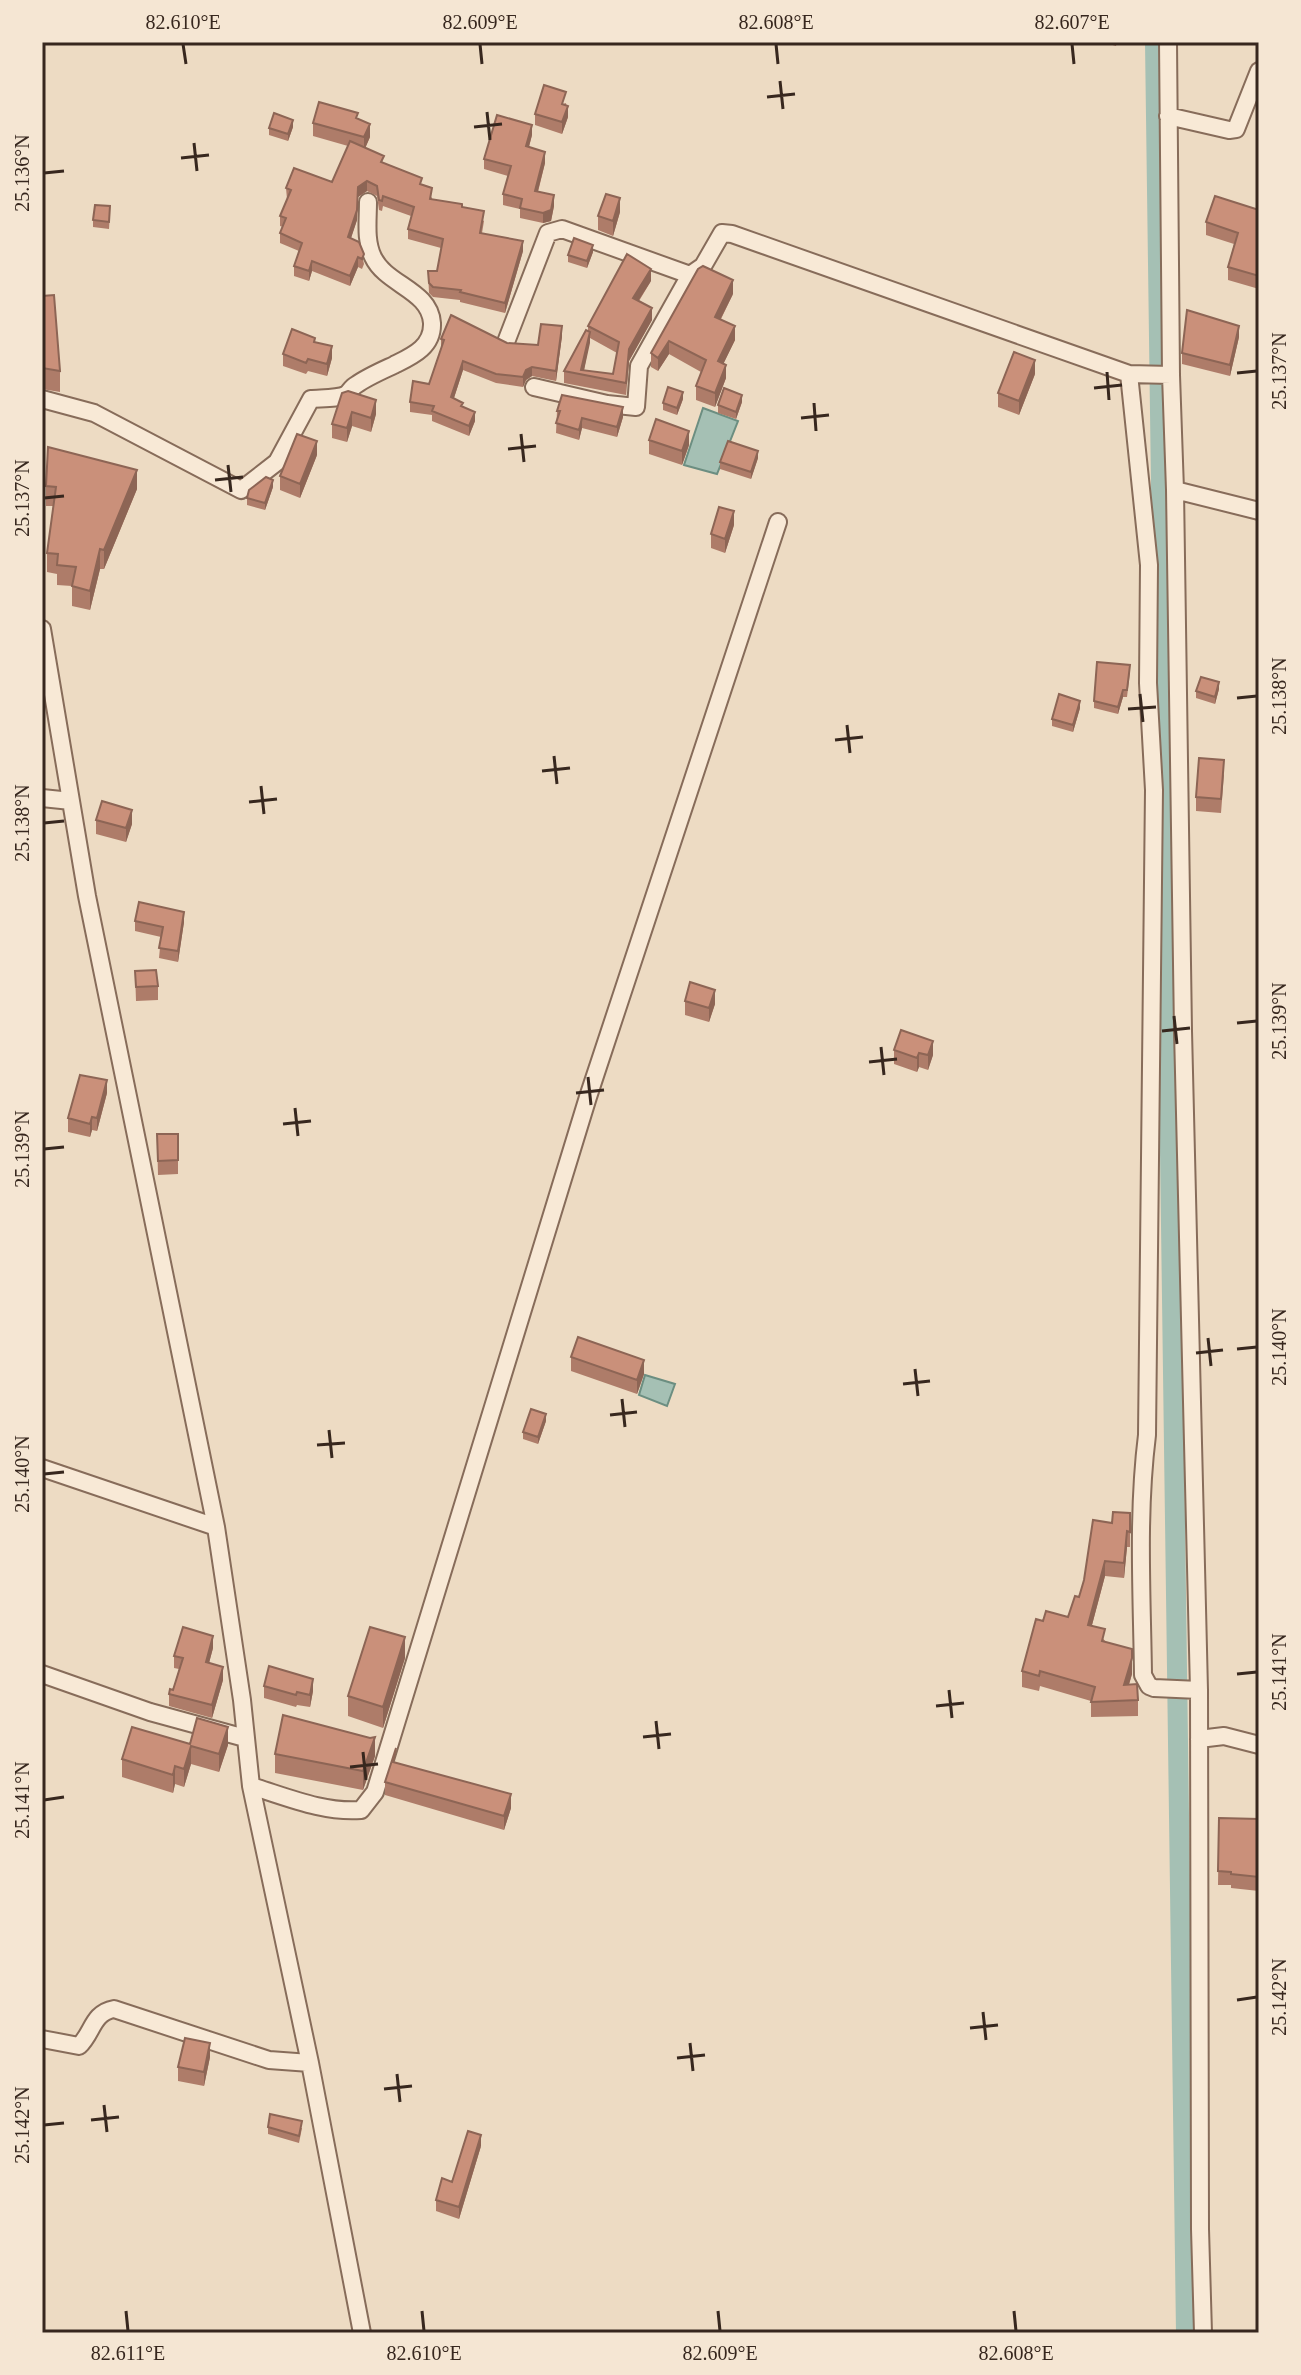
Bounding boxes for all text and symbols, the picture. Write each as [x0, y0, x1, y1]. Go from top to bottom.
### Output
text: 82.610°E [145, 11, 221, 33]
text: 82.609°E [442, 11, 518, 33]
text: 82.608°E [738, 11, 814, 33]
text: 82.607°E [1034, 11, 1110, 33]
text: 25.136°N [11, 134, 33, 212]
text: 25.137°N [1268, 332, 1290, 410]
text: 25.137°N [11, 459, 33, 537]
text: 25.138°N [1268, 657, 1290, 735]
text: 25.138°N [11, 784, 33, 862]
text: 25.139°N [1268, 982, 1290, 1060]
text: 25.139°N [11, 1110, 33, 1188]
text: 25.140°N [1268, 1308, 1290, 1386]
text: 25.140°N [11, 1435, 33, 1513]
text: 25.141°N [1268, 1633, 1290, 1711]
text: 25.141°N [11, 1761, 33, 1839]
text: 25.142°N [1268, 1958, 1290, 2036]
text: 25.142°N [11, 2086, 33, 2164]
text: 82.611°E [91, 2342, 165, 2364]
text: 82.610°E [386, 2342, 462, 2364]
text: 82.609°E [682, 2342, 758, 2364]
text: 82.608°E [978, 2342, 1054, 2364]

